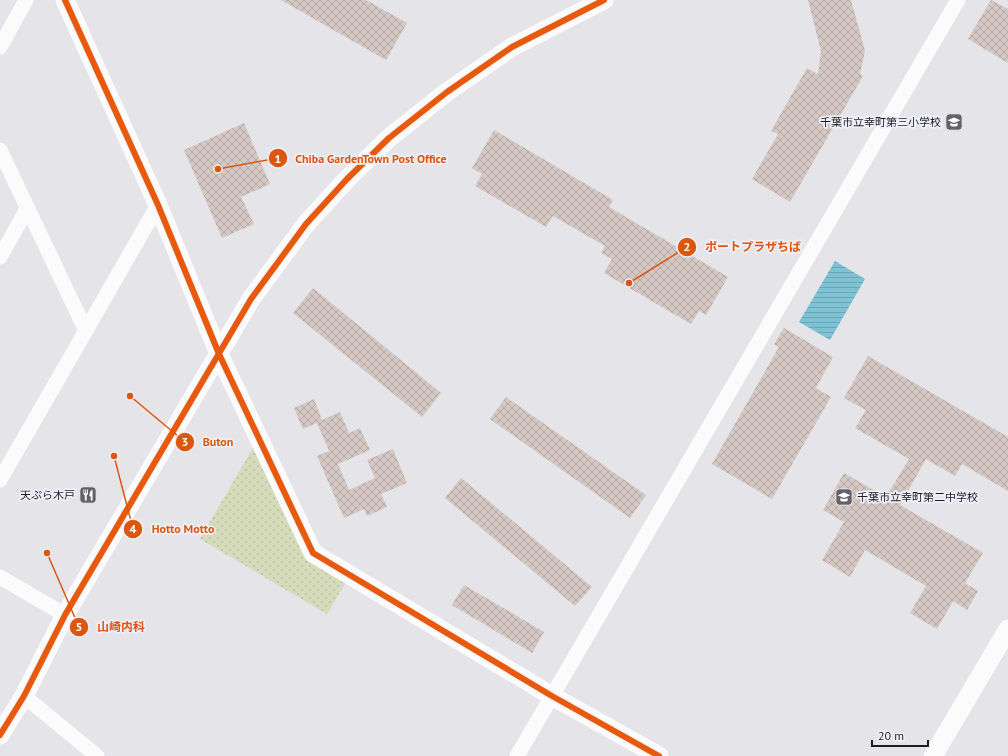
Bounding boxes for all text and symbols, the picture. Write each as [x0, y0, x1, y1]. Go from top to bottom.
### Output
school or university icon: 千葉市立幸町第三小学校 [944, 112, 964, 132]
place label: 千葉市立幸町第三小学校 [820, 115, 941, 129]
callout: Chiba GardenTown Post Office [268, 146, 455, 170]
text: 1 [275, 151, 281, 166]
text: Chiba GardenTown Post Office [295, 151, 447, 166]
callout: ポートプラザちば [677, 235, 809, 259]
text: 2 [684, 239, 690, 254]
text: ポートプラザちば [705, 239, 801, 254]
callout: Buton [175, 430, 242, 454]
text: 3 [182, 434, 188, 449]
text: Buton [203, 434, 233, 449]
restaurant icon: 天ぷら木戸 [78, 485, 98, 505]
school or university icon: 千葉市立幸町第二中学校 [834, 487, 854, 507]
place label: 天ぷら木戸 [20, 488, 75, 502]
place label: 千葉市立幸町第二中学校 [857, 490, 978, 504]
callout: Hotto Motto [123, 517, 222, 541]
text: 4 [130, 521, 137, 536]
text: Hotto Motto [152, 521, 215, 536]
callout: 山崎内科 [69, 615, 153, 639]
text: 5 [76, 619, 82, 634]
text: 山崎内科 [97, 619, 145, 634]
scale bar [872, 722, 928, 748]
text: 20 m [878, 728, 904, 743]

